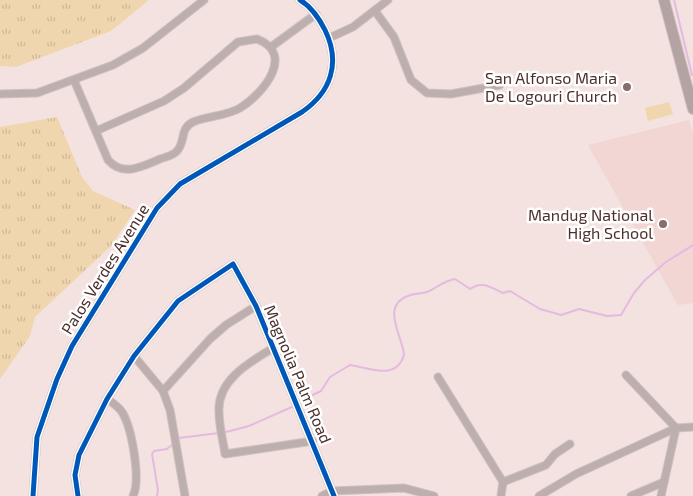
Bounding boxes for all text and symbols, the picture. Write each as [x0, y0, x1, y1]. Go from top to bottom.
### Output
place label: San Alfonso Maria De Logouri Church [485, 68, 617, 105]
marker: San Alfonso Maria De Logouri Church [621, 81, 633, 93]
street label: Palos Verdes Avenue [57, 200, 152, 337]
place label: Mandug National High School [528, 205, 653, 242]
marker: Mandug National High School [657, 218, 669, 230]
street label: Magnolia Palm Road [261, 302, 336, 446]

